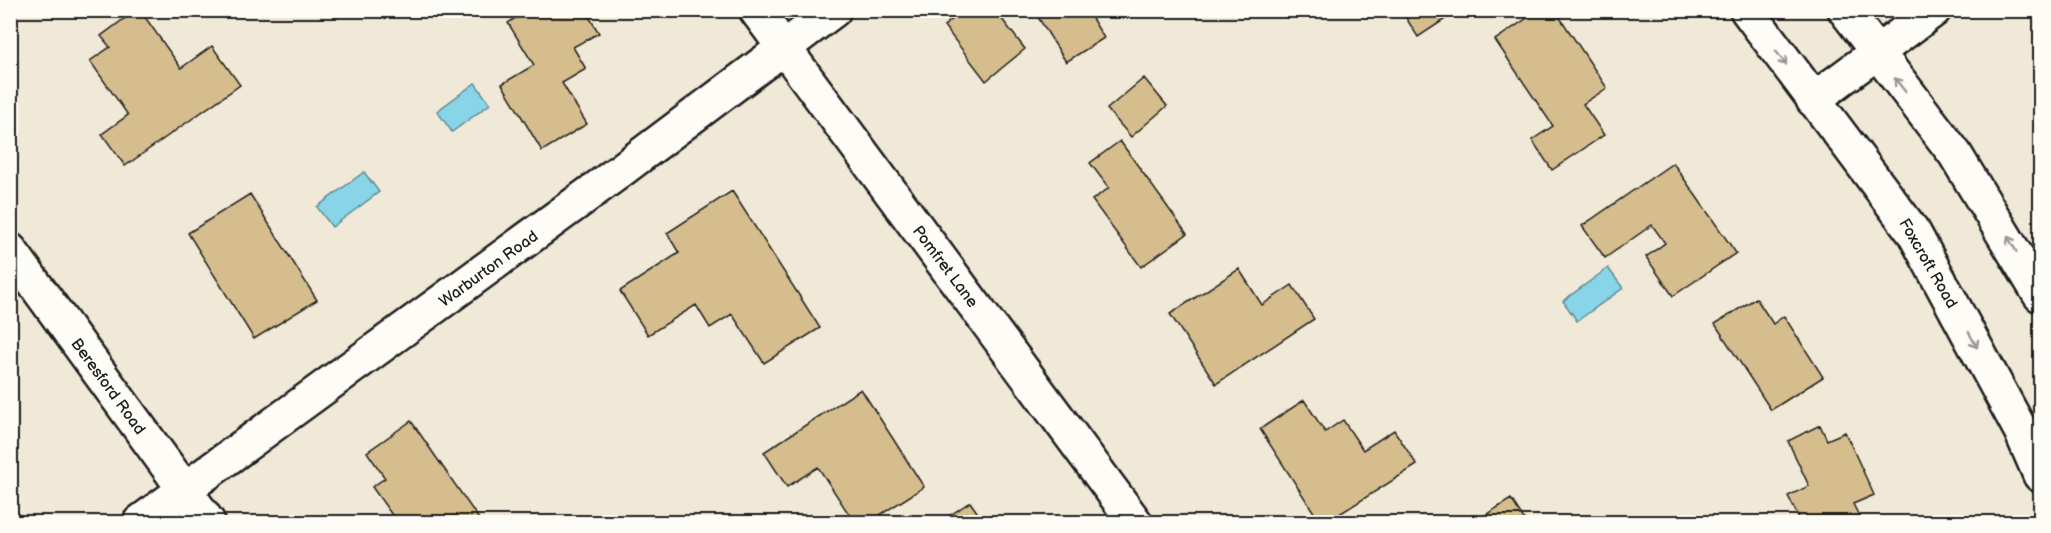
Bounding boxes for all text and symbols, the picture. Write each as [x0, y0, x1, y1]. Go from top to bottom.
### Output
one-way arrow [1775, 50, 1787, 66]
one-way arrow [1894, 77, 1907, 93]
street label: Foxcroft Road [1894, 215, 1961, 312]
street label: Pomfret Lane [908, 222, 982, 312]
street label: Warburton Road [436, 227, 542, 312]
one-way arrow [2005, 236, 2017, 253]
one-way arrow [1968, 331, 1979, 349]
street label: Beresford Road [66, 335, 149, 439]

